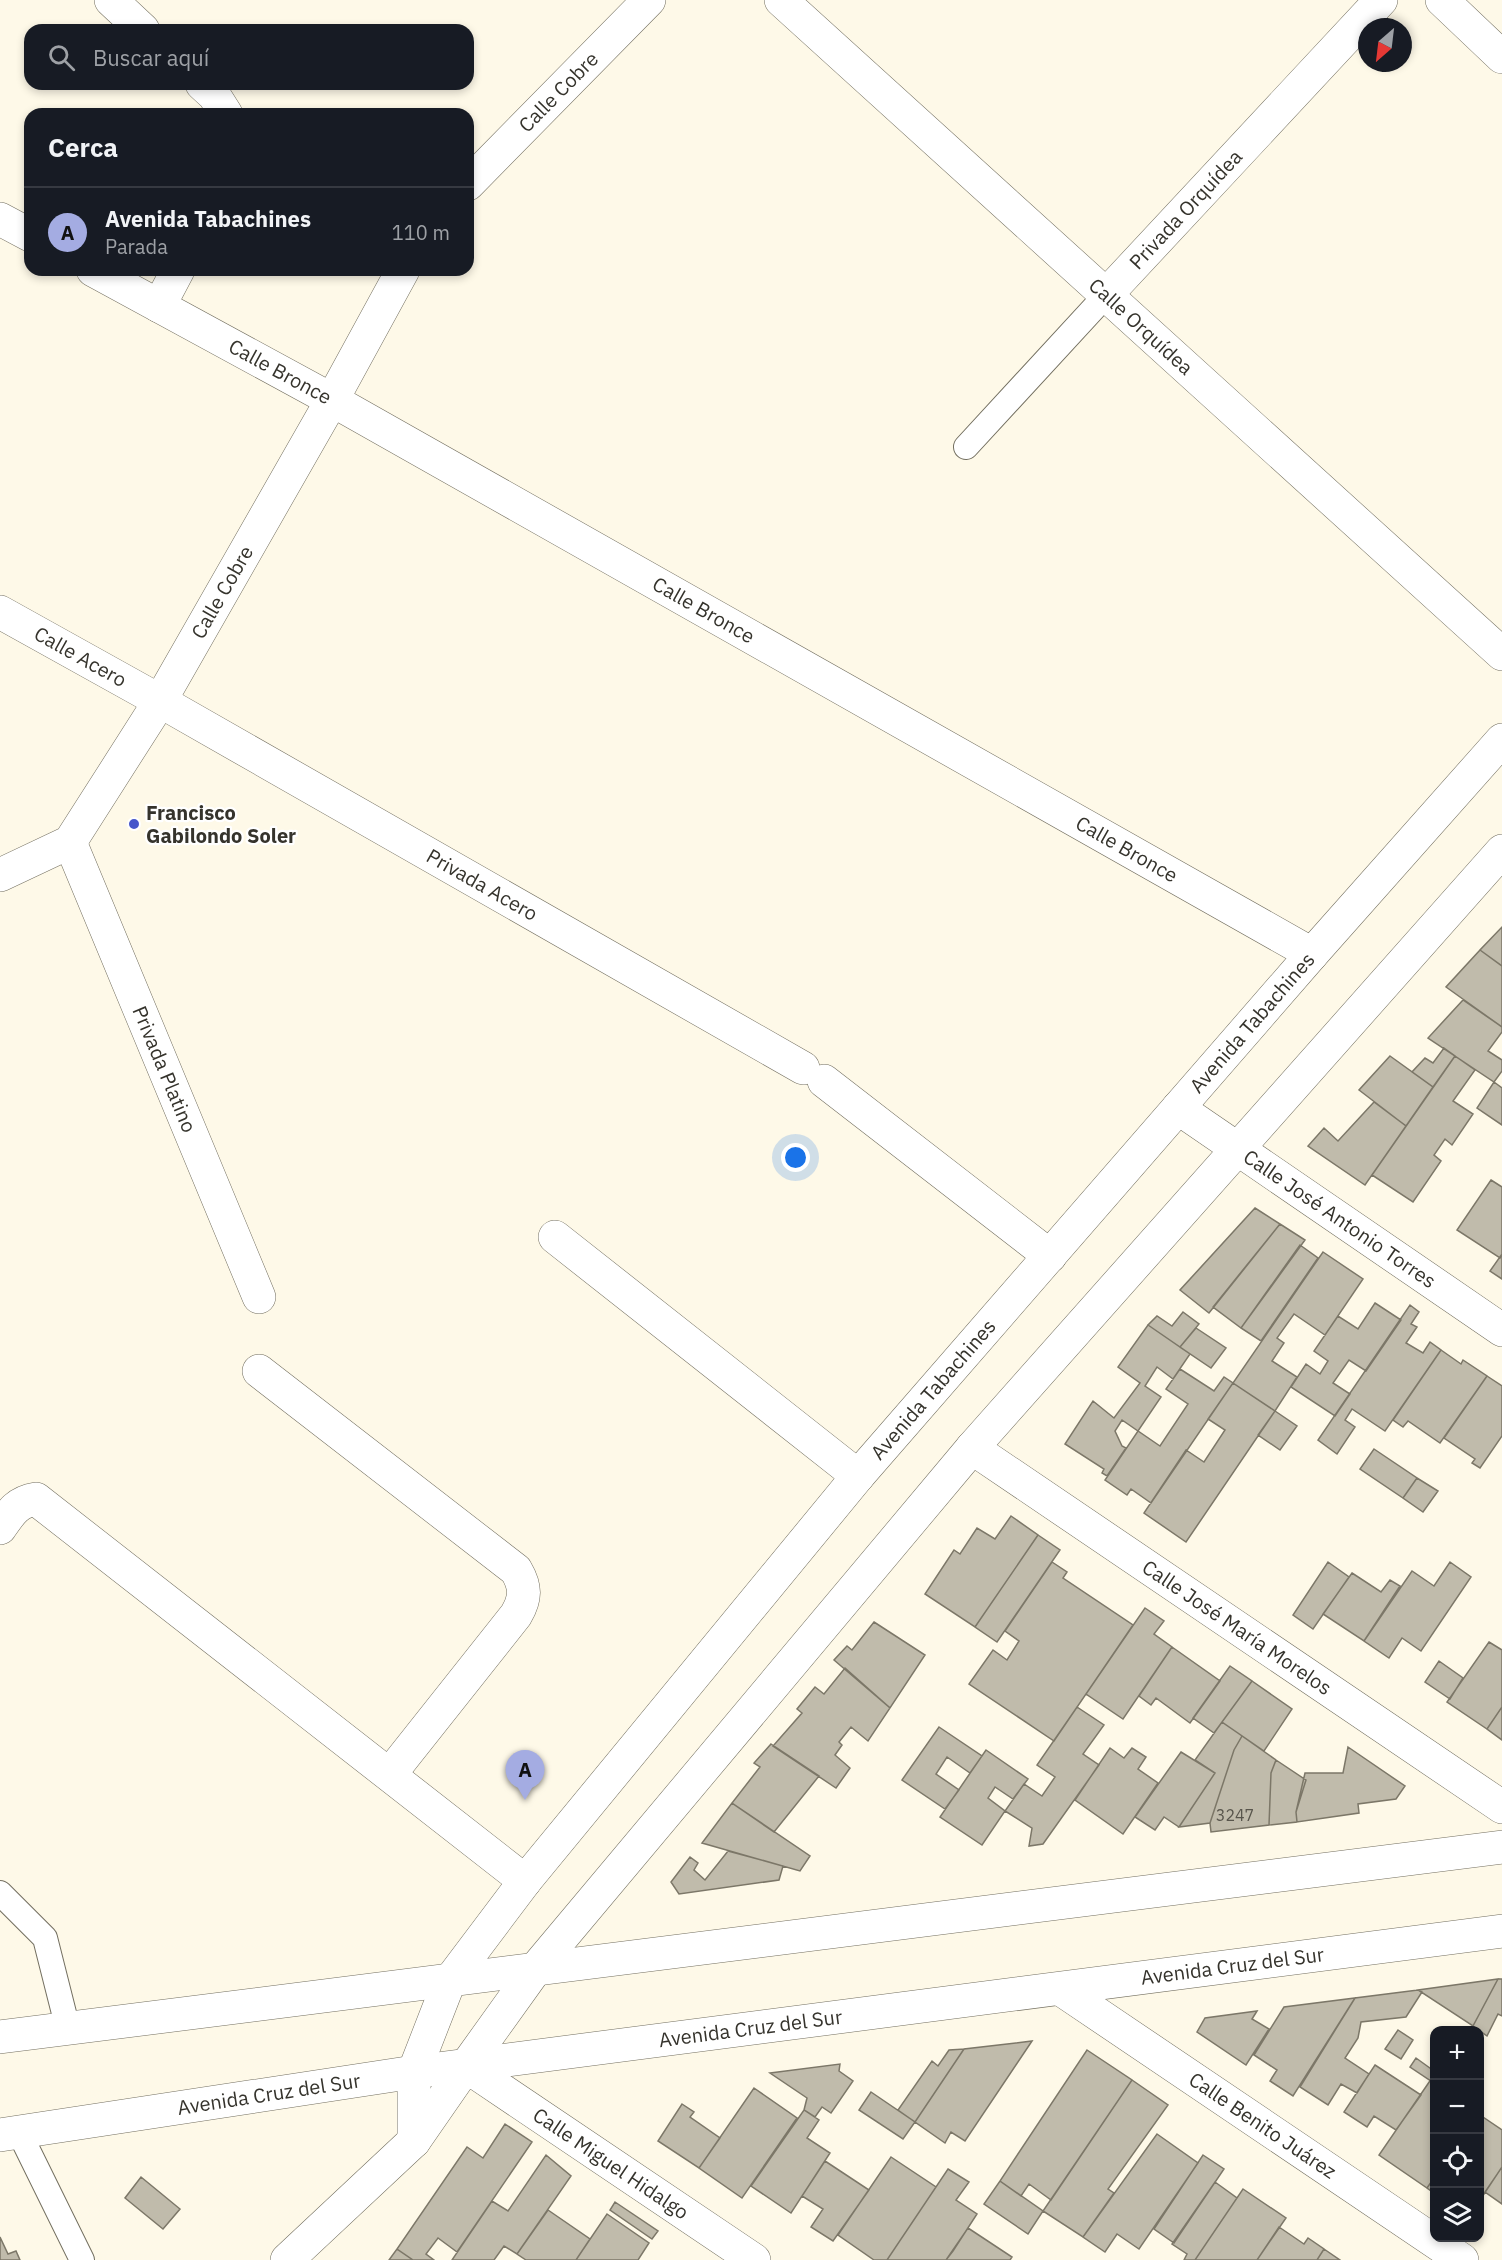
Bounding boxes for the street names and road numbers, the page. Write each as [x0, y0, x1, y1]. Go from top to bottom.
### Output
street label: Calle Cobre [512, 45, 604, 138]
street label: Privada Orquídea [1123, 143, 1248, 275]
street label: Calle Orquídea [1083, 272, 1200, 381]
street label: Calle Bronce [224, 332, 337, 410]
street label: Calle Cobre [184, 540, 259, 643]
street label: Calle Bronce [648, 570, 760, 649]
street label: Calle Acero [30, 620, 132, 693]
street label: Calle Bronce [1071, 809, 1183, 889]
street label: Privada Acero [422, 842, 543, 927]
street label: Avenida Tabachines [1183, 946, 1320, 1098]
street label: Privada Platino [127, 1002, 203, 1136]
street label: Calle José Antonio Torres [1238, 1143, 1442, 1294]
street label: Avenida Tabachines [864, 1313, 1002, 1465]
street label: Calle José María Morelos [1137, 1553, 1337, 1701]
street label: Avenida Cruz del Sur [1139, 1940, 1326, 1991]
street label: Avenida Cruz del Sur [657, 2003, 844, 2053]
street label: Calle Benito Juárez [1184, 2065, 1342, 2184]
street label: Avenida Cruz del Sur [175, 2066, 362, 2121]
street label: Calle Miguel Hidalgo [528, 2101, 694, 2225]

